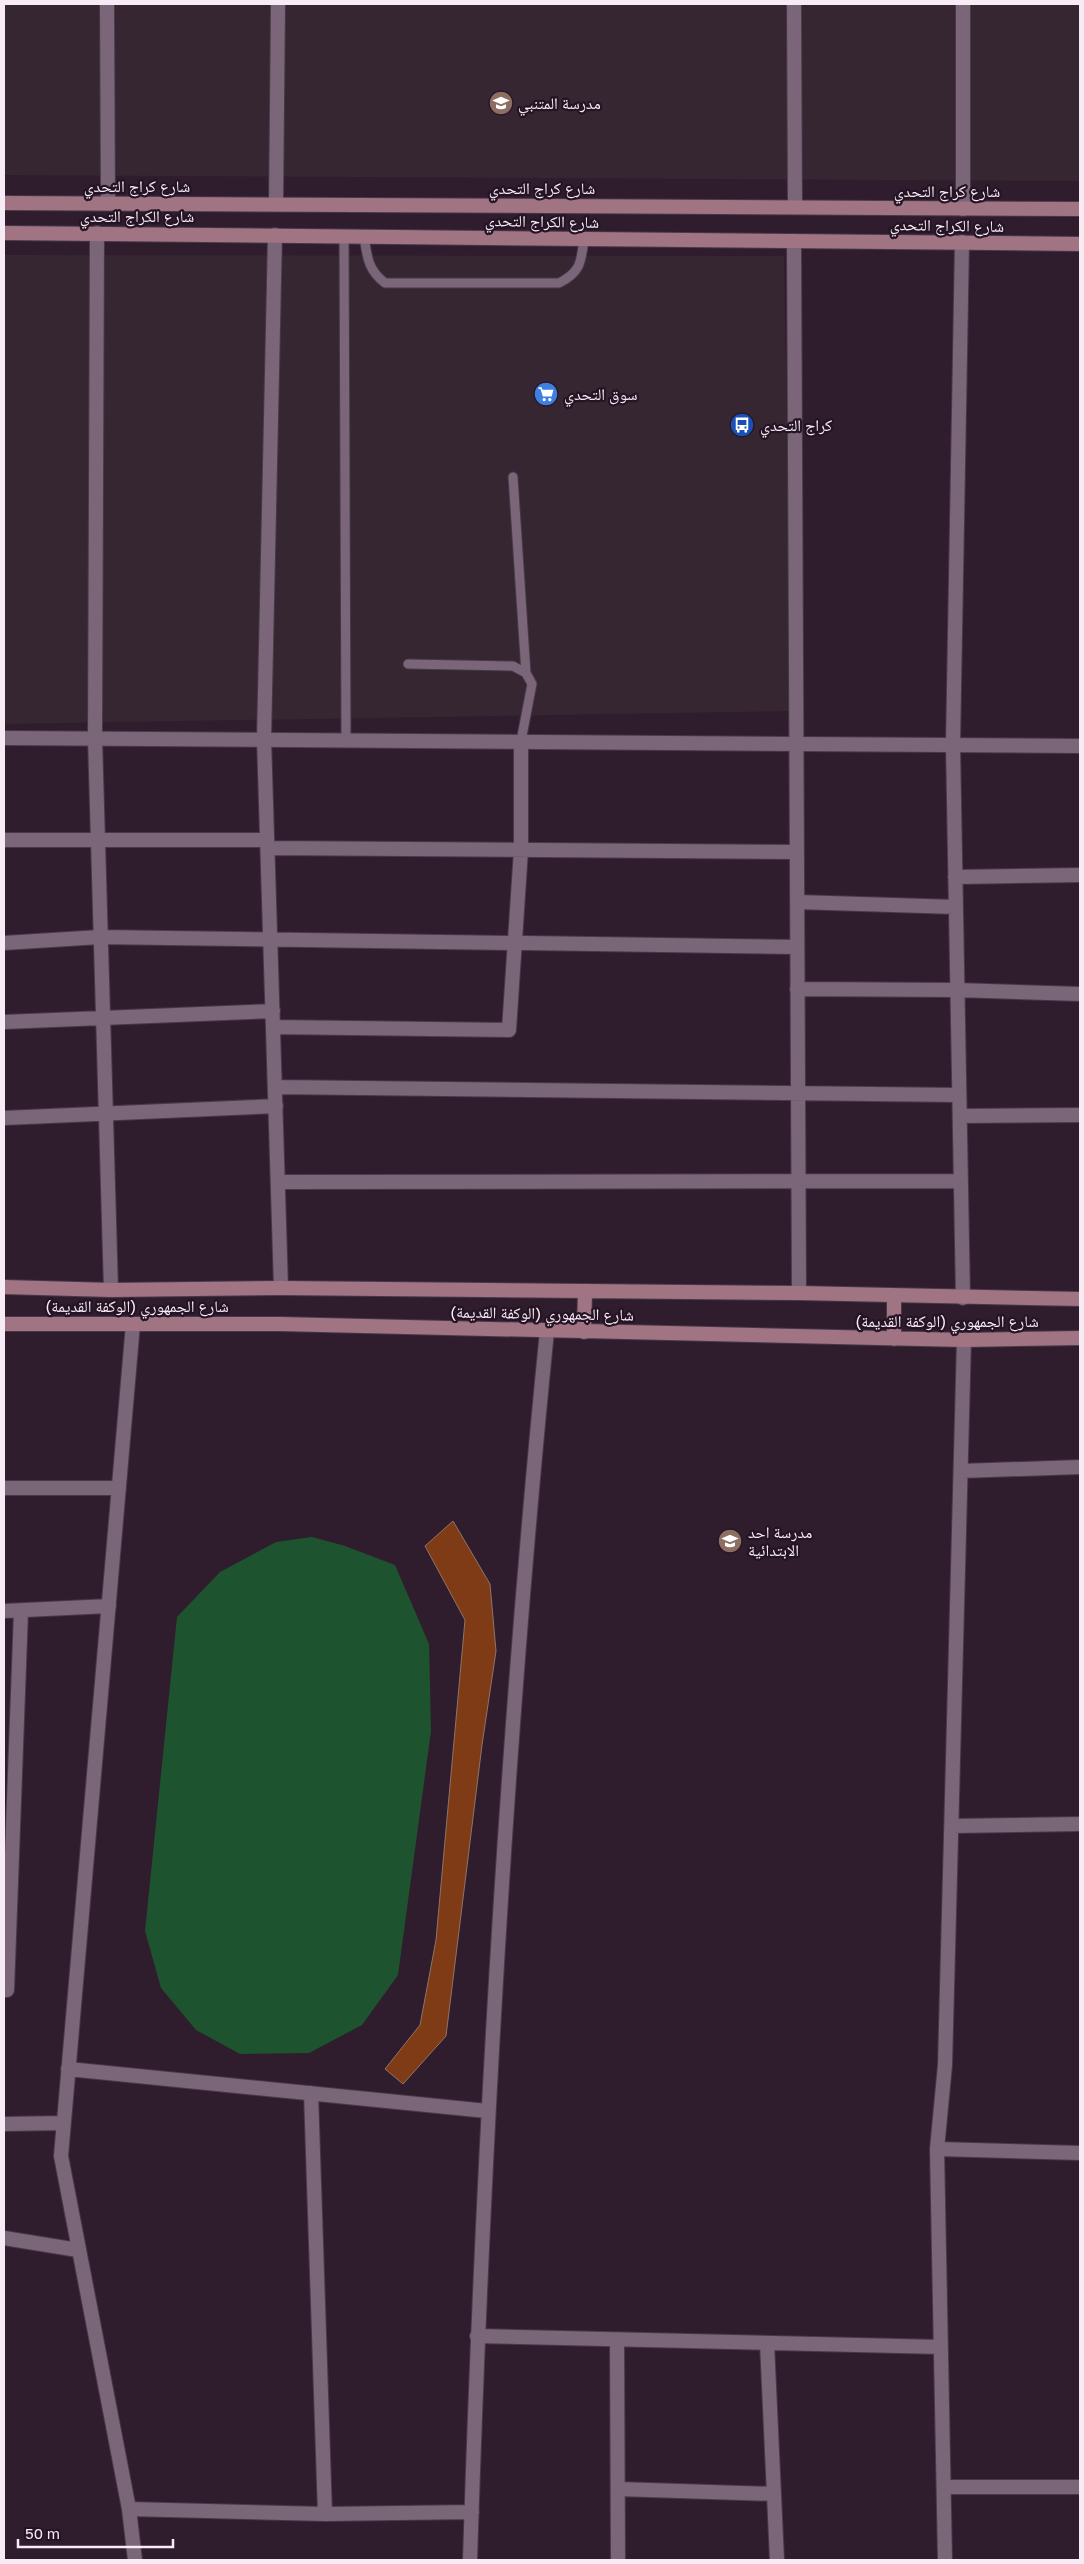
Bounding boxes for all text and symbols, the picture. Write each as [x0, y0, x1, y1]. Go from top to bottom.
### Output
school or university icon: مدرسة المتنبي [488, 90, 514, 116]
place label: مدرسة المتنبي [518, 93, 601, 116]
street label: شارع كراج التحدي [84, 176, 190, 199]
street label: شارع كراج التحدي [489, 178, 595, 201]
street label: شارع كراج التحدي [894, 181, 1000, 204]
street label: شارع الكراج التحدي [80, 206, 194, 229]
street label: شارع الكراج التحدي [485, 210, 599, 235]
street label: شارع الكراج التحدي [890, 214, 1004, 239]
supermarket icon: سوق التحدي [533, 381, 559, 407]
place label: سوق التحدي [564, 384, 637, 407]
bus stop icon: كراج التحدي [729, 412, 755, 438]
place label: كراج التحدي [760, 415, 833, 438]
street label: شارع الجمهوري (الوكفة القديمة) [45, 1296, 229, 1319]
street label: شارع الجمهوري (الوكفة القديمة) [450, 1301, 634, 1328]
street label: شارع الجمهوري (الوكفة القديمة) [855, 1311, 1039, 1334]
place label: مدرسة احد الابتدائية [748, 1522, 812, 1560]
school or university icon: مدرسة احد الابتدائية [717, 1528, 743, 1554]
scale bar [18, 2516, 172, 2548]
text: 50 m [25, 2524, 60, 2542]

